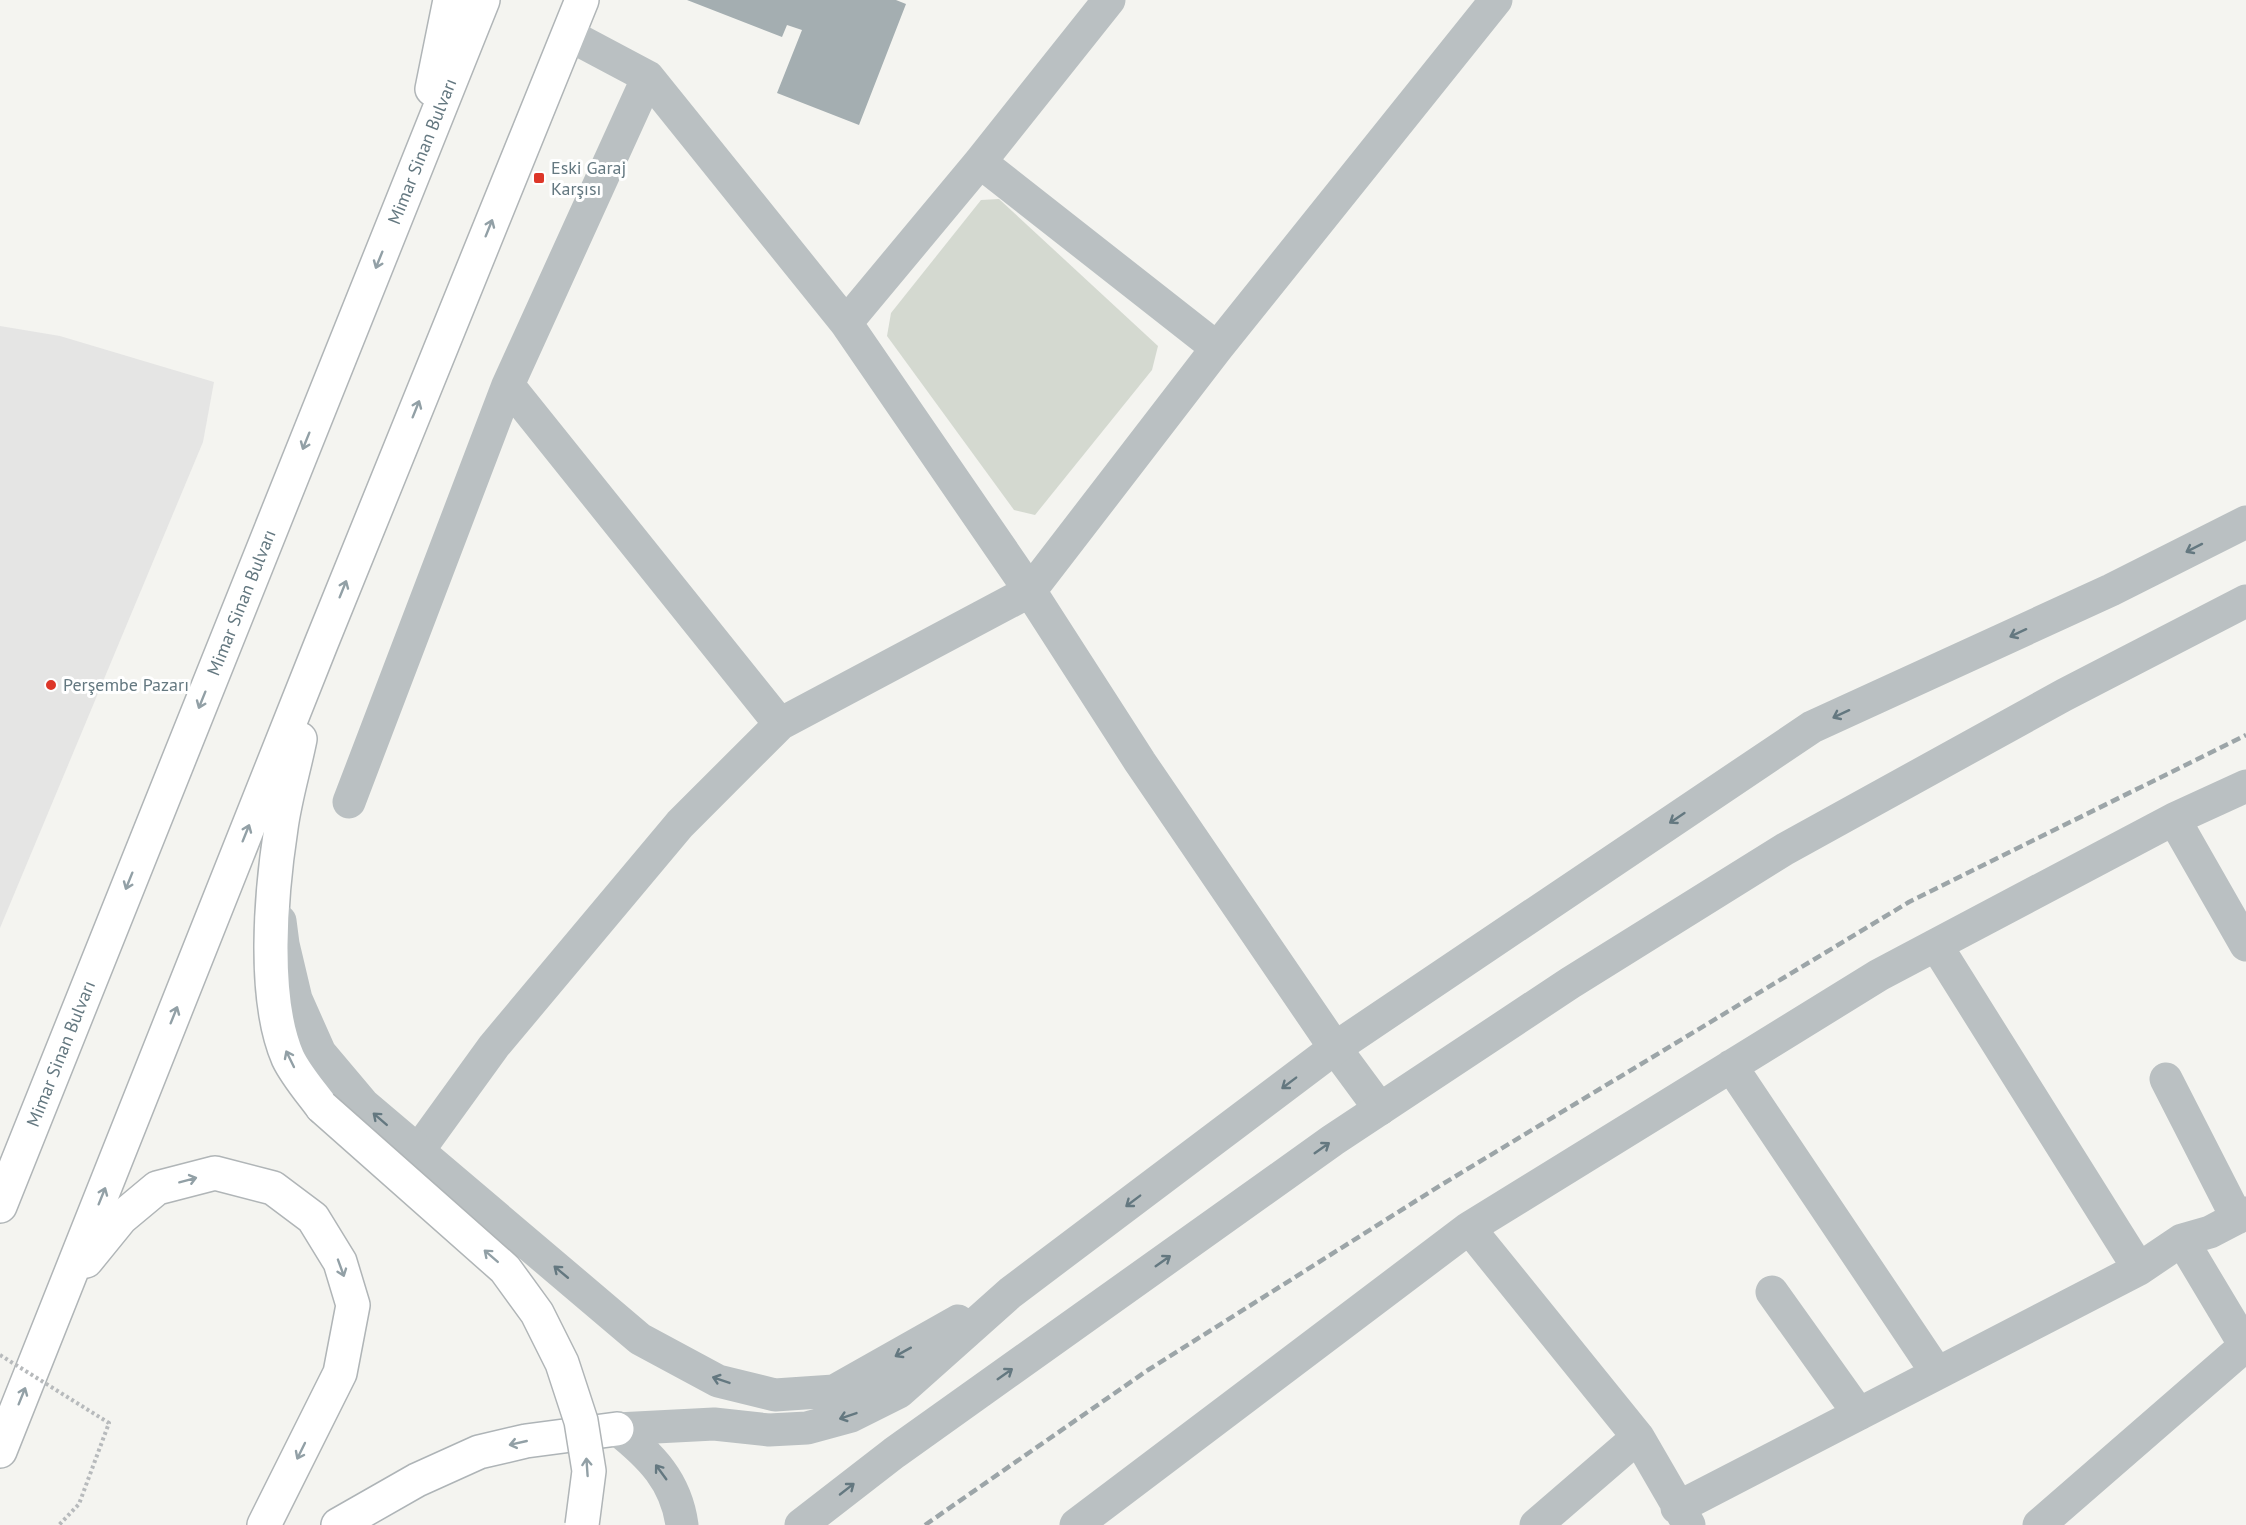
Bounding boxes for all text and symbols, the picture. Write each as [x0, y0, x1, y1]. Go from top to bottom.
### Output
street label: Mimar Sinan Bulvarı [382, 75, 461, 228]
place label: Eski Garaj Karşısı [551, 156, 626, 200]
marker: Eski Garaj Karşısı [532, 171, 546, 185]
one-way arrow [484, 219, 495, 238]
one-way arrow [373, 251, 384, 269]
one-way arrow [411, 400, 422, 418]
one-way arrow [300, 431, 311, 450]
street label: Mimar Sinan Bulvarı [202, 526, 281, 679]
one-way arrow [2185, 543, 2203, 555]
one-way arrow [338, 581, 349, 599]
one-way arrow [2009, 628, 2027, 639]
place label: Perşembe Pazarı [63, 673, 189, 696]
marker: Perşembe Pazarı [44, 678, 58, 692]
one-way arrow [196, 690, 207, 709]
one-way arrow [1832, 709, 1850, 720]
one-way arrow [1668, 812, 1685, 825]
one-way arrow [241, 825, 252, 843]
one-way arrow [123, 871, 134, 890]
street label: Mimar Sinan Bulvarı [21, 977, 100, 1130]
one-way arrow [169, 1006, 180, 1024]
one-way arrow [283, 1050, 295, 1068]
one-way arrow [1281, 1077, 1297, 1090]
one-way arrow [373, 1112, 388, 1126]
one-way arrow [1314, 1142, 1330, 1154]
one-way arrow [179, 1174, 198, 1185]
one-way arrow [97, 1187, 108, 1206]
one-way arrow [1125, 1194, 1141, 1207]
one-way arrow [484, 1249, 499, 1263]
one-way arrow [1155, 1255, 1171, 1267]
one-way arrow [336, 1258, 347, 1277]
one-way arrow [554, 1265, 569, 1279]
one-way arrow [895, 1347, 913, 1358]
one-way arrow [996, 1368, 1012, 1380]
one-way arrow [712, 1374, 731, 1385]
one-way arrow [17, 1388, 28, 1406]
one-way arrow [839, 1412, 858, 1423]
one-way arrow [509, 1437, 528, 1449]
one-way arrow [295, 1442, 307, 1460]
one-way arrow [582, 1458, 593, 1477]
one-way arrow [654, 1464, 667, 1480]
one-way arrow [839, 1483, 855, 1496]

